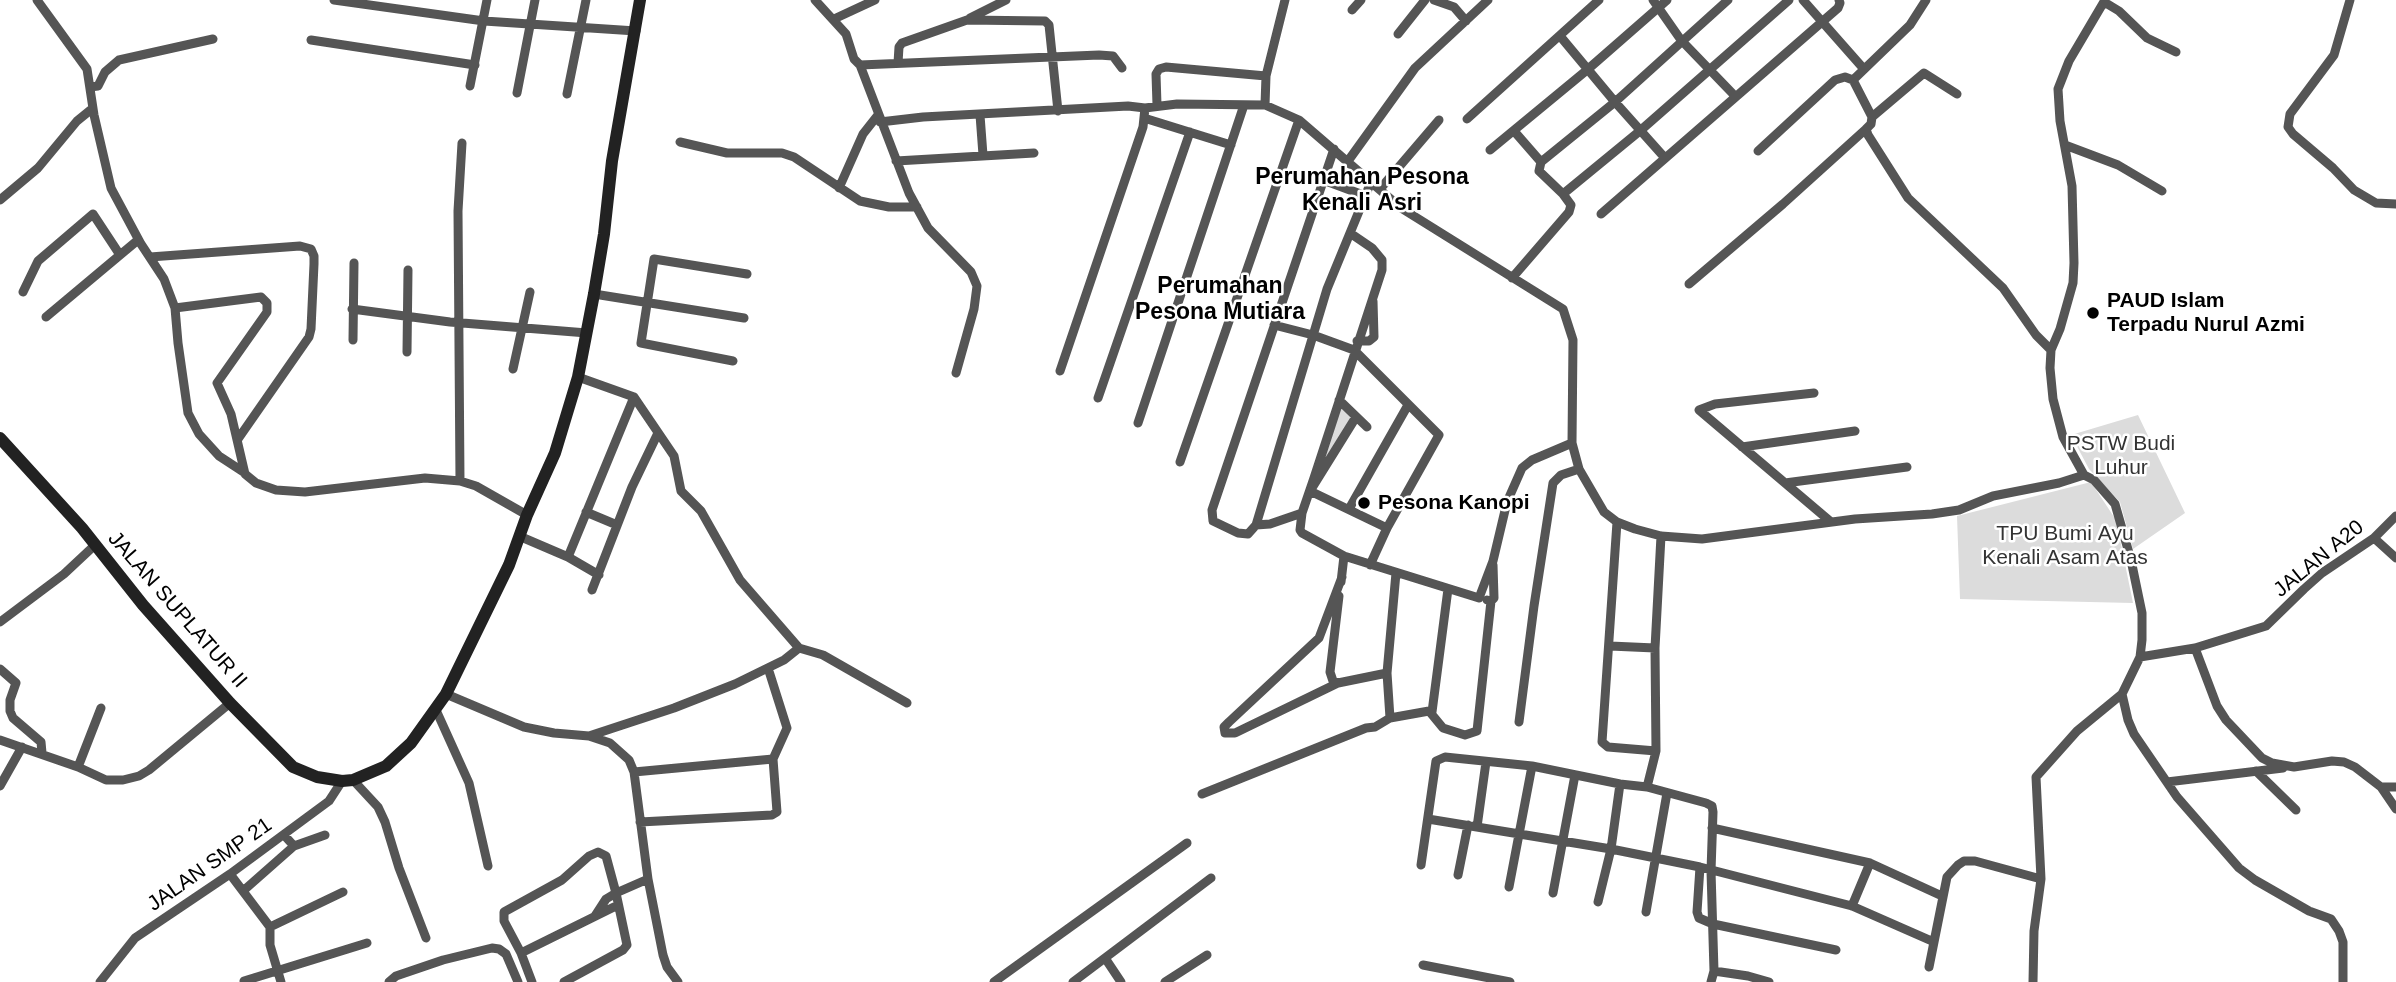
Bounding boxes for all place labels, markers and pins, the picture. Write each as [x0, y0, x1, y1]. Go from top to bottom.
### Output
place label: PAUD Islam Terpadu Nurul Azmi [2107, 288, 2305, 338]
marker: PAUD Islam Terpadu Nurul Azmi [2085, 305, 2101, 321]
place label: Pesona Kanopi [1378, 490, 1530, 516]
marker: Pesona Kanopi [1356, 495, 1372, 511]

